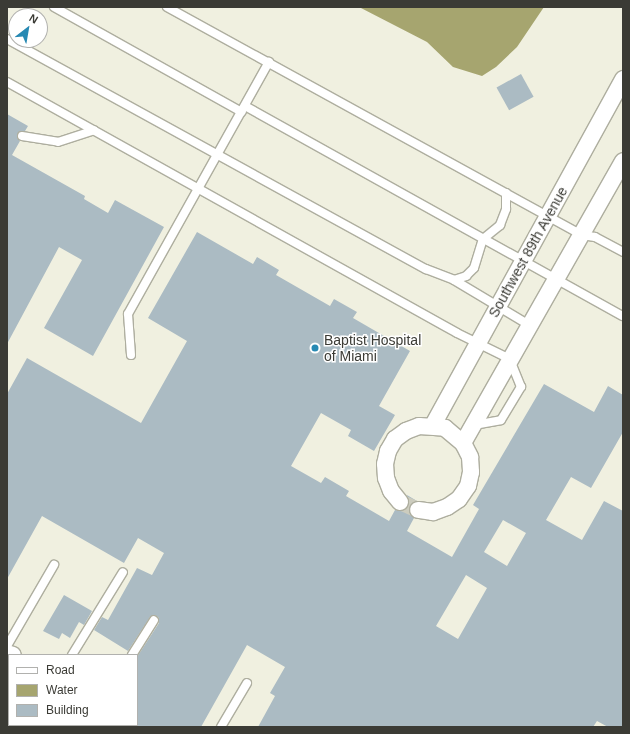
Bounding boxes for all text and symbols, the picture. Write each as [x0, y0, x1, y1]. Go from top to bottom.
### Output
north arrow [8, 8, 48, 48]
text: N [27, 11, 40, 26]
street label: Southwest 89th Avenue [485, 183, 571, 321]
place label: Baptist Hospital of Miami [324, 332, 421, 364]
marker: Baptist Hospital of Miami [309, 342, 321, 354]
legend [8, 654, 138, 726]
text: Road [46, 663, 75, 677]
text: Water [46, 683, 78, 697]
text: Building [46, 703, 89, 717]

